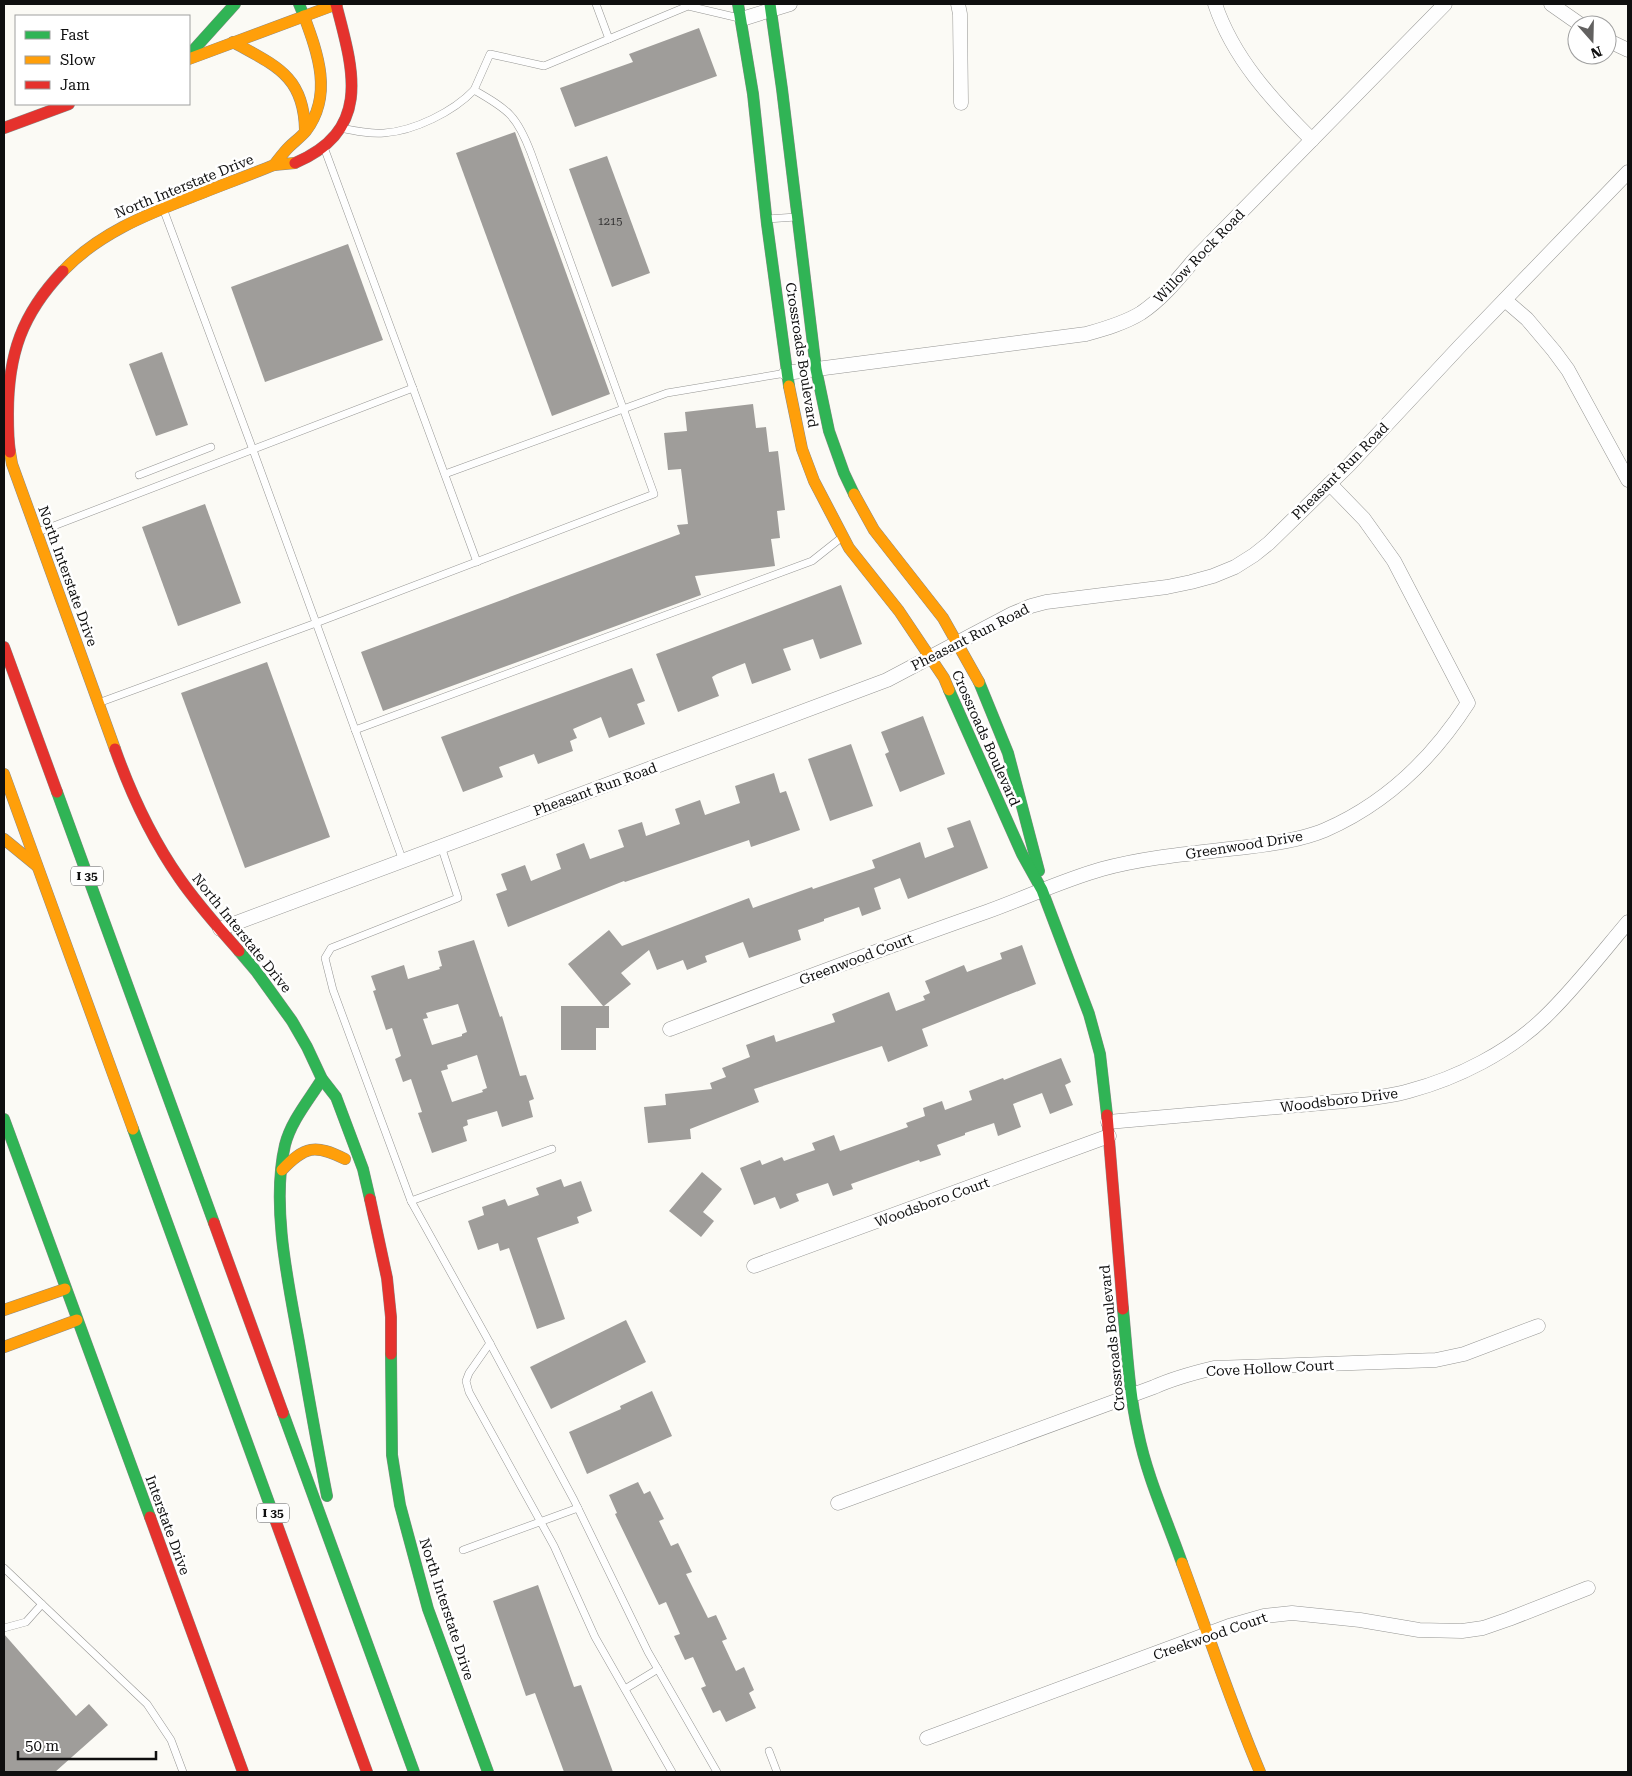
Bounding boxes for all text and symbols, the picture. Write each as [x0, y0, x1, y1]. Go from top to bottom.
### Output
legend [15, 15, 190, 105]
north arrow [1567, 15, 1617, 65]
text: Fast [60, 26, 90, 44]
text: N [1588, 43, 1604, 62]
text: Slow [60, 51, 96, 69]
text: Jam [60, 76, 90, 94]
street label: North Interstate Drive [112, 151, 256, 221]
street label: Willow Rock Road [1150, 206, 1248, 306]
house number: 1215 [598, 215, 622, 228]
street label: Crossroads Boulevard [783, 281, 821, 429]
street label: Pheasant Run Road [1288, 419, 1392, 523]
street label: North Interstate Drive [35, 504, 101, 649]
street label: Pheasant Run Road [908, 600, 1032, 674]
street label: Crossroads Boulevard [949, 668, 1023, 808]
street label: Pheasant Run Road [531, 759, 659, 819]
street label: Greenwood Drive [1184, 828, 1304, 862]
road number: I 35 [71, 866, 103, 886]
street label: North Interstate Drive [189, 870, 295, 996]
street label: Greenwood Court [797, 930, 915, 988]
street label: Woodsboro Drive [1279, 1085, 1399, 1115]
street label: Woodsboro Court [873, 1174, 991, 1230]
street label: Crossroads Boulevard [1096, 1264, 1128, 1412]
street label: Cove Hollow Court [1206, 1357, 1334, 1379]
street label: Interstate Drive [143, 1473, 194, 1577]
road number: I 35 [257, 1504, 289, 1522]
street label: North Interstate Drive [416, 1536, 478, 1682]
street label: Creekwood Court [1151, 1609, 1269, 1663]
scale bar [18, 1728, 155, 1760]
text: 50 m [25, 1737, 60, 1755]

